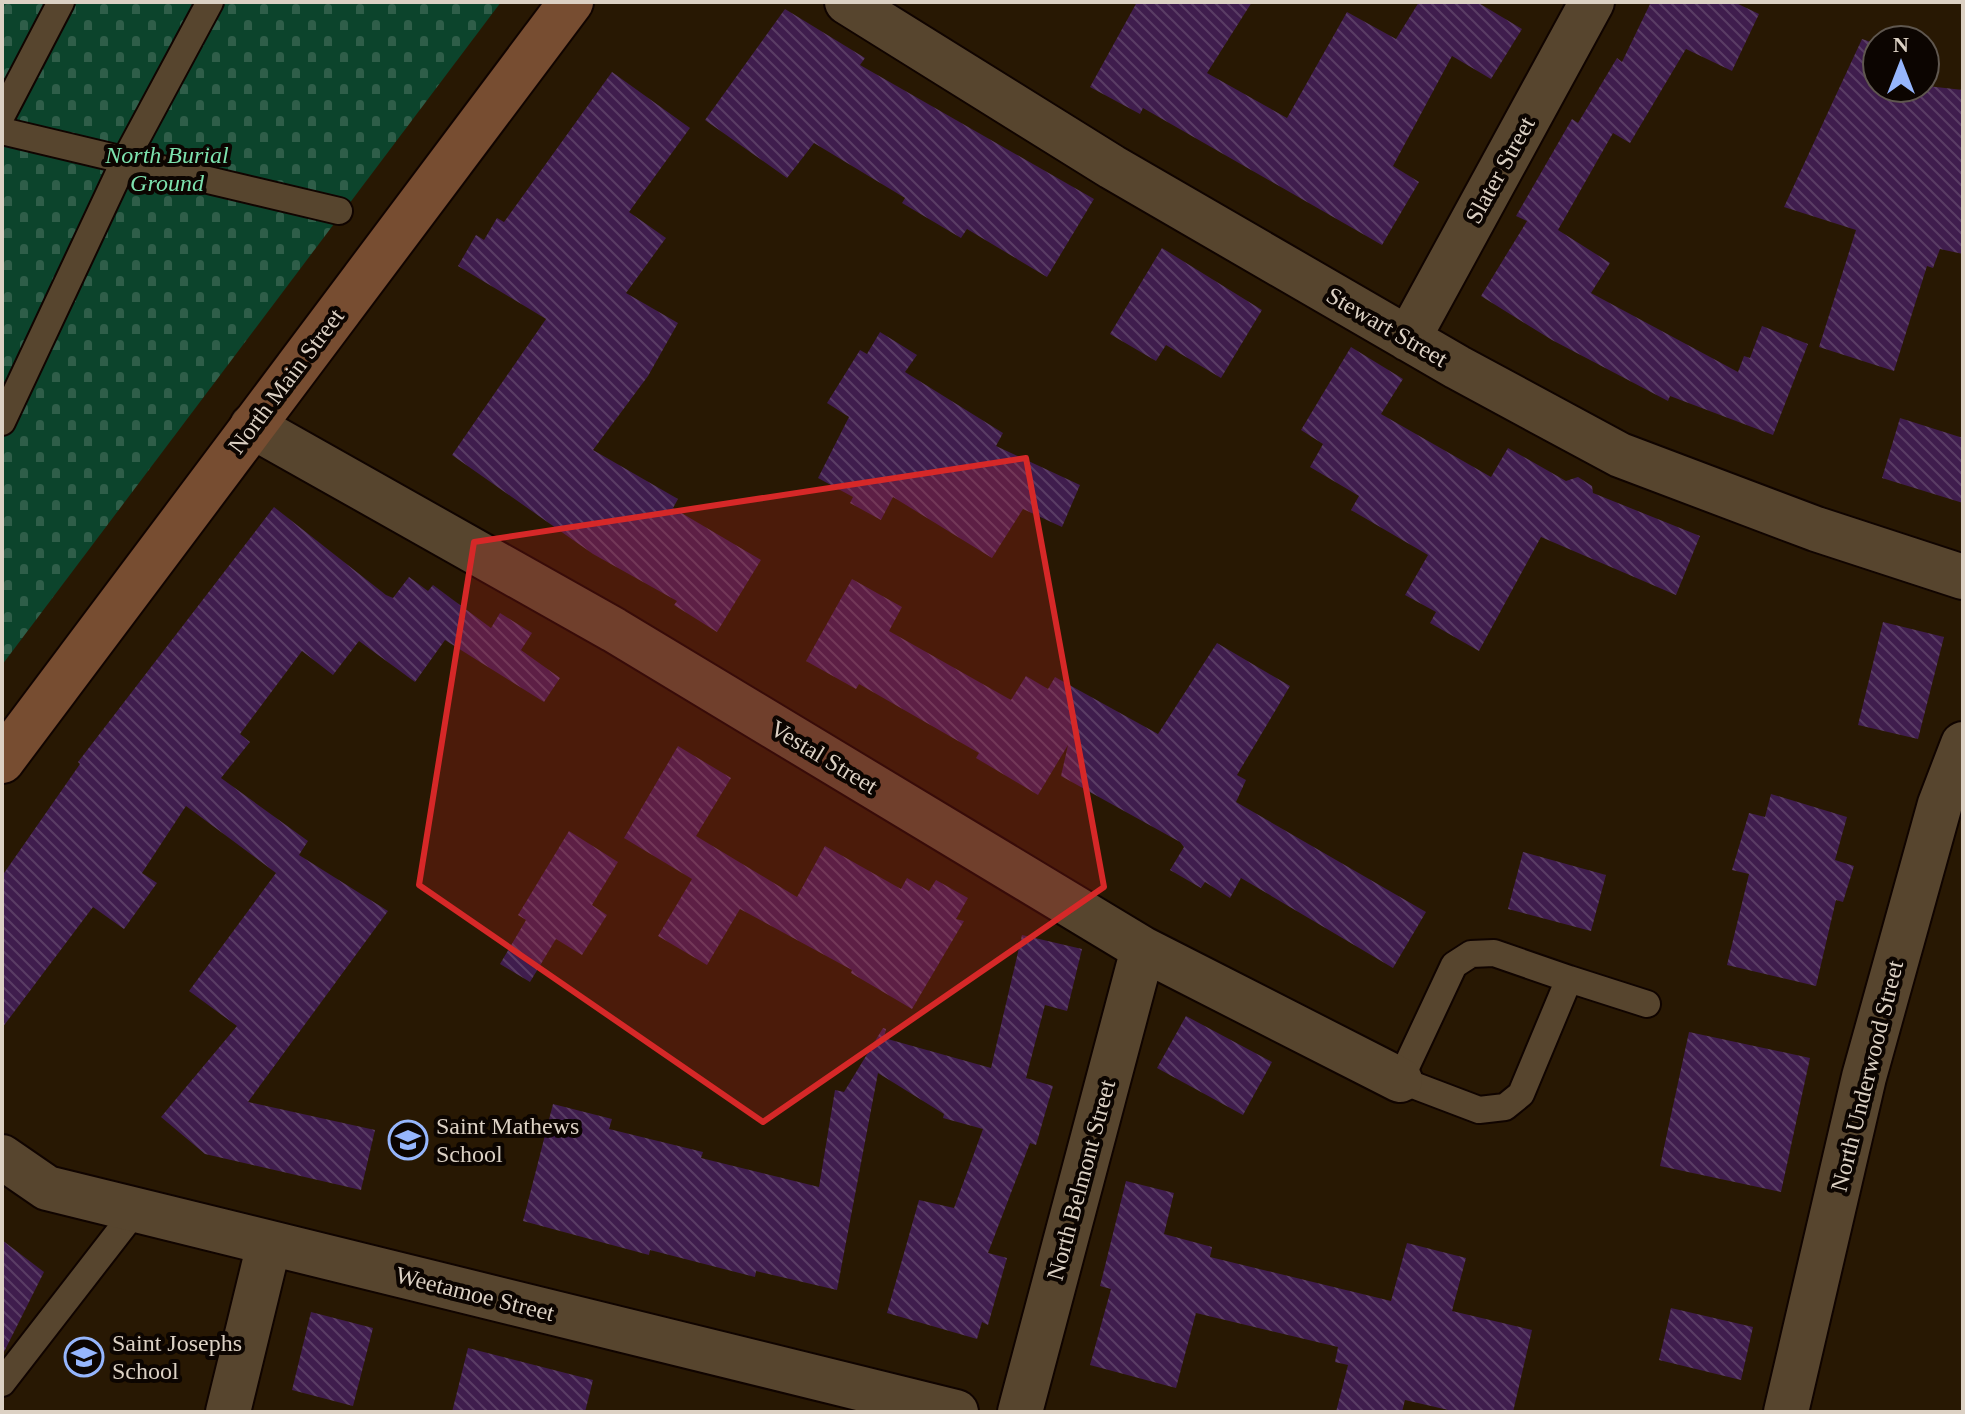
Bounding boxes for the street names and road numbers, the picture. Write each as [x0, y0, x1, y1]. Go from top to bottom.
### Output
street label: Slater Street [1460, 112, 1540, 228]
street label: Stewart Street [1322, 282, 1452, 372]
street label: North Main Street [223, 303, 349, 459]
street label: Vestal Street [766, 715, 883, 799]
street label: North Underwood Street [1826, 957, 1908, 1194]
street label: North Belmont Street [1042, 1077, 1120, 1283]
street label: Weetamoe Street [393, 1262, 557, 1326]

